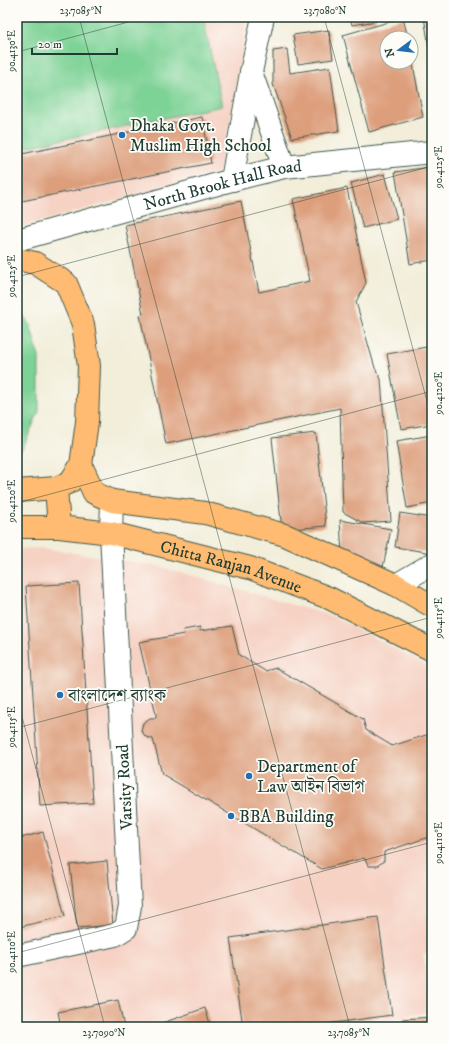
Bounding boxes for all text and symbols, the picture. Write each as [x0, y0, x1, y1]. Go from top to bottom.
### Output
text: 23.7085°N [60, 5, 102, 17]
text: 23.7080°N [304, 5, 346, 17]
text: 90.4130°E [6, 30, 18, 73]
scale bar [32, 30, 117, 56]
north arrow [379, 30, 419, 70]
text: 20 m [38, 37, 62, 52]
text: N [382, 46, 398, 59]
place label: Dhaka Govt. Muslim High School [130, 115, 271, 157]
marker: Dhaka Govt. Muslim High School [117, 130, 127, 140]
text: 90.4125°E [433, 146, 445, 189]
street label: North Brook Hall Road [141, 155, 303, 216]
text: 90.4125°E [6, 255, 18, 298]
text: 90.4120°E [433, 372, 445, 415]
text: 90.4120°E [6, 480, 18, 523]
street label: Chitta Ranjan Avenue [158, 536, 305, 599]
text: 90.4115°E [433, 597, 445, 640]
place label: বাংলাদেশ ব্যাংক [67, 685, 167, 707]
marker: বাংলাদেশ ব্যাংক [55, 690, 65, 700]
text: 90.4115°E [6, 706, 18, 749]
street label: Varsity Road [112, 743, 138, 831]
place label: Department of Law আইন বিভাগ [257, 756, 365, 798]
marker: Department of Law আইন বিভাগ [244, 771, 254, 781]
place label: BBA Building [239, 806, 334, 828]
marker: BBA Building [226, 811, 236, 821]
text: 90.4110°E [433, 822, 445, 865]
text: 90.4110°E [6, 931, 18, 974]
text: 23.7090°N [83, 1027, 125, 1039]
text: 23.7085°N [328, 1027, 370, 1039]

